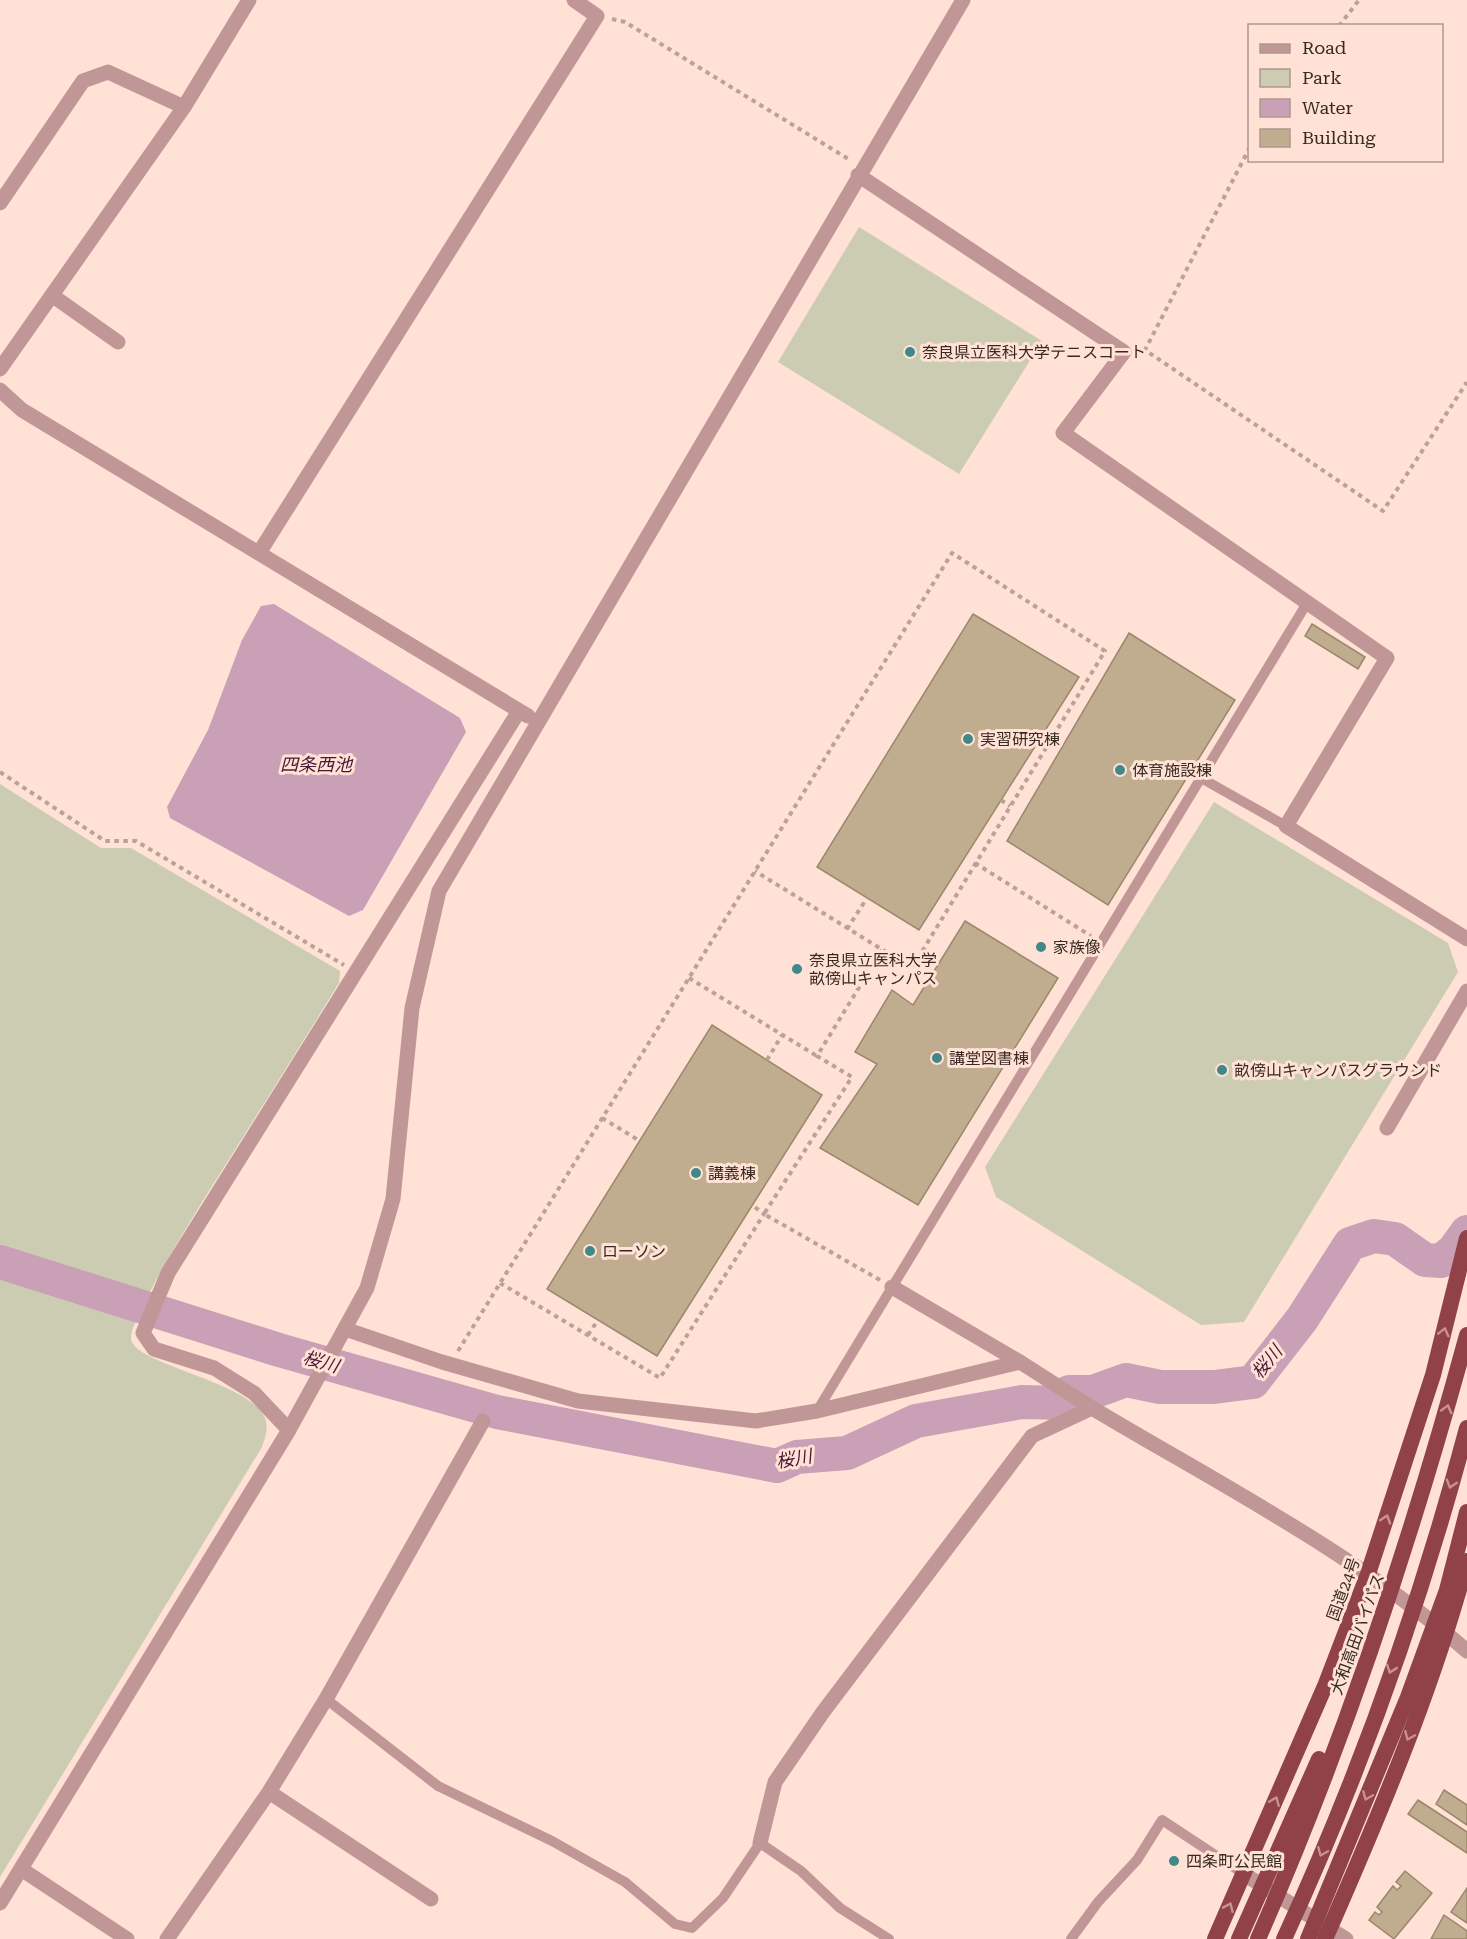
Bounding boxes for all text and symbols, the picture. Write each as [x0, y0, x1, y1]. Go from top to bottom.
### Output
legend [1248, 24, 1443, 162]
text: Road [1302, 37, 1347, 58]
text: Park [1302, 67, 1342, 88]
text: Water [1302, 97, 1353, 118]
text: Building [1302, 127, 1376, 148]
place label: 奈良県立医科大学テニスコート [922, 343, 1146, 362]
marker: 奈良県立医科大学テニスコート [903, 345, 917, 359]
place label: 実習研究棟 [980, 730, 1060, 749]
marker: 実習研究棟 [961, 732, 975, 746]
water label: 四条西池 [280, 754, 354, 775]
place label: 体育施設棟 [1132, 761, 1212, 780]
marker: 体育施設棟 [1113, 763, 1127, 777]
place label: 家族像 [1053, 938, 1101, 957]
marker: 家族像 [1034, 940, 1048, 954]
place label: 奈良県立医科大学 畝傍山キャンパス [809, 951, 937, 988]
marker: 奈良県立医科大学 畝傍山キャンパス [790, 962, 804, 976]
place label: 講堂図書棟 [949, 1049, 1029, 1068]
marker: 講堂図書棟 [930, 1051, 944, 1065]
place label: 畝傍山キャンパスグラウンド [1234, 1061, 1442, 1080]
marker: 畝傍山キャンパスグラウンド [1215, 1063, 1229, 1077]
place label: 講義棟 [708, 1164, 756, 1183]
marker: 講義棟 [689, 1166, 703, 1180]
place label: ローソン [602, 1242, 666, 1261]
marker: ローソン [583, 1244, 597, 1258]
one-way arrow [1436, 1327, 1449, 1337]
water label: 桜川 [1247, 1340, 1288, 1382]
water label: 桜川 [301, 1346, 343, 1377]
one-way arrow [1440, 1404, 1452, 1414]
water label: 桜川 [774, 1445, 815, 1472]
one-way arrow [1446, 1478, 1458, 1489]
one-way arrow [1379, 1514, 1392, 1525]
street label: 国道24号 [1323, 1555, 1364, 1623]
street label: 大和高田バイパス [1327, 1571, 1388, 1697]
one-way arrow [1386, 1663, 1398, 1674]
one-way arrow [1404, 1729, 1416, 1740]
one-way arrow [1362, 1790, 1374, 1801]
one-way arrow [1268, 1797, 1280, 1808]
one-way arrow [1317, 1845, 1329, 1856]
place label: 四条町公民館 [1186, 1852, 1282, 1871]
marker: 四条町公民館 [1167, 1854, 1181, 1868]
one-way arrow [1222, 1902, 1234, 1913]

